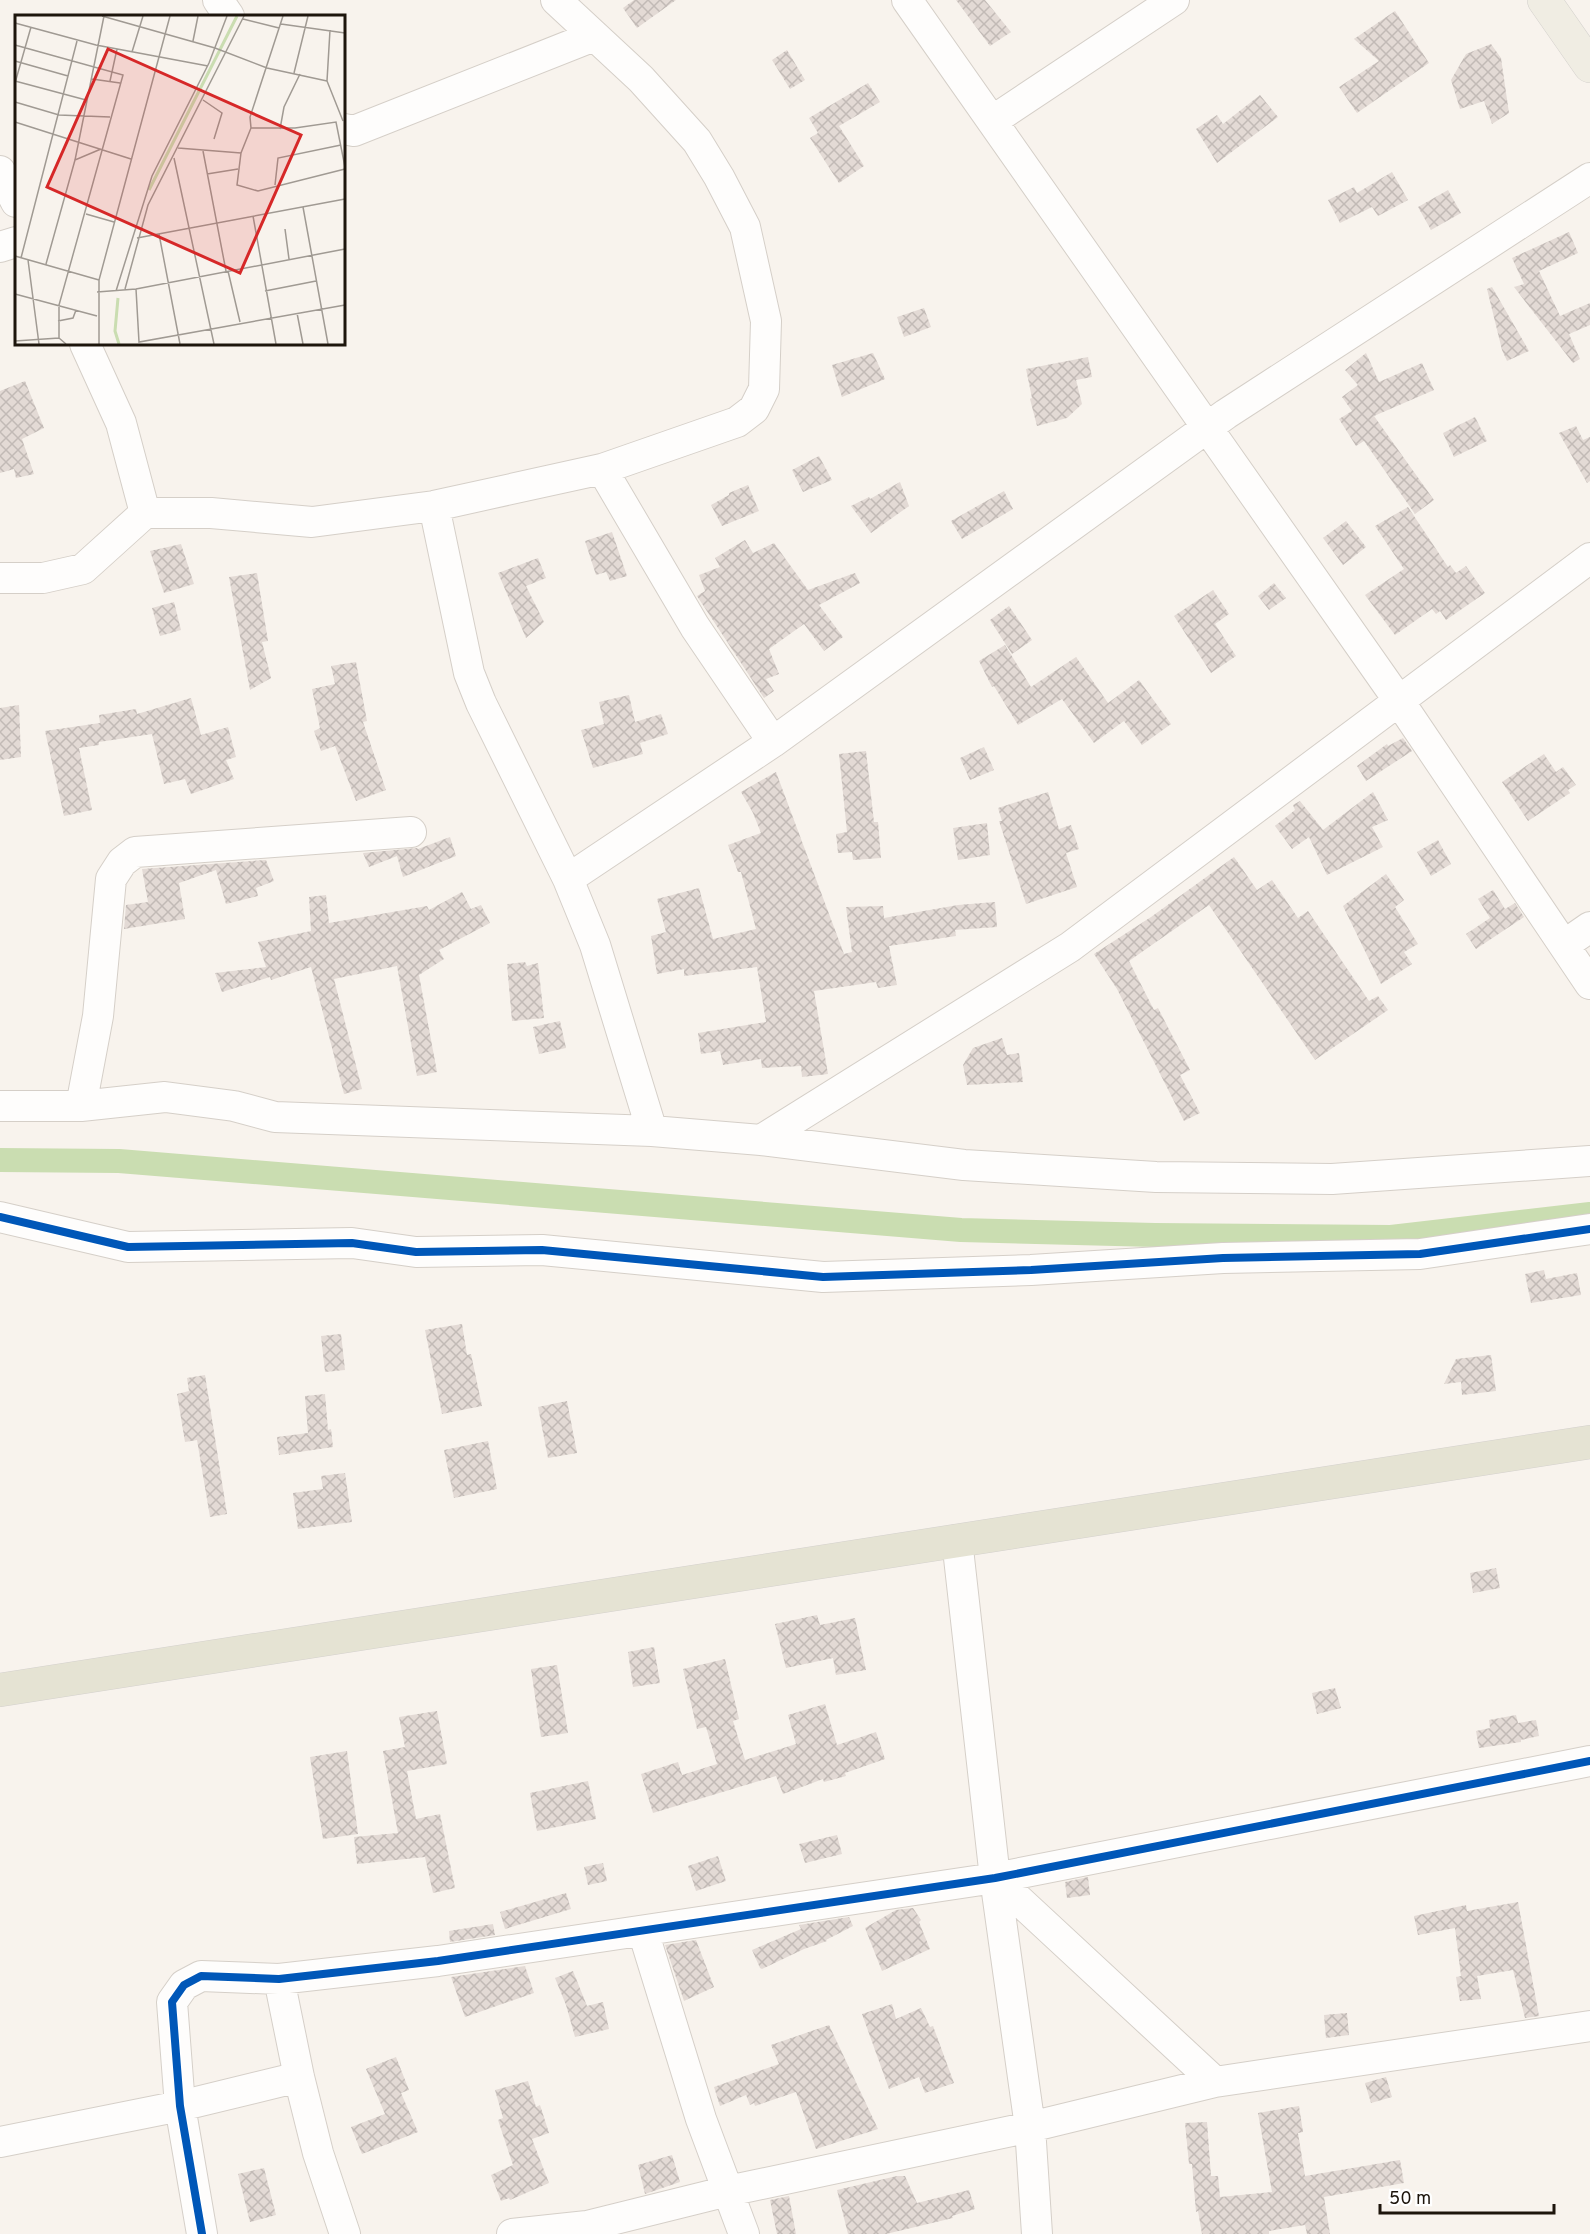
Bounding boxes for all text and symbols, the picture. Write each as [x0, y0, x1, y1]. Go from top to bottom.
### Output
inset map [15, 15, 345, 345]
scale bar [1380, 2177, 1554, 2215]
text: 50 m [1389, 2188, 1431, 2211]

